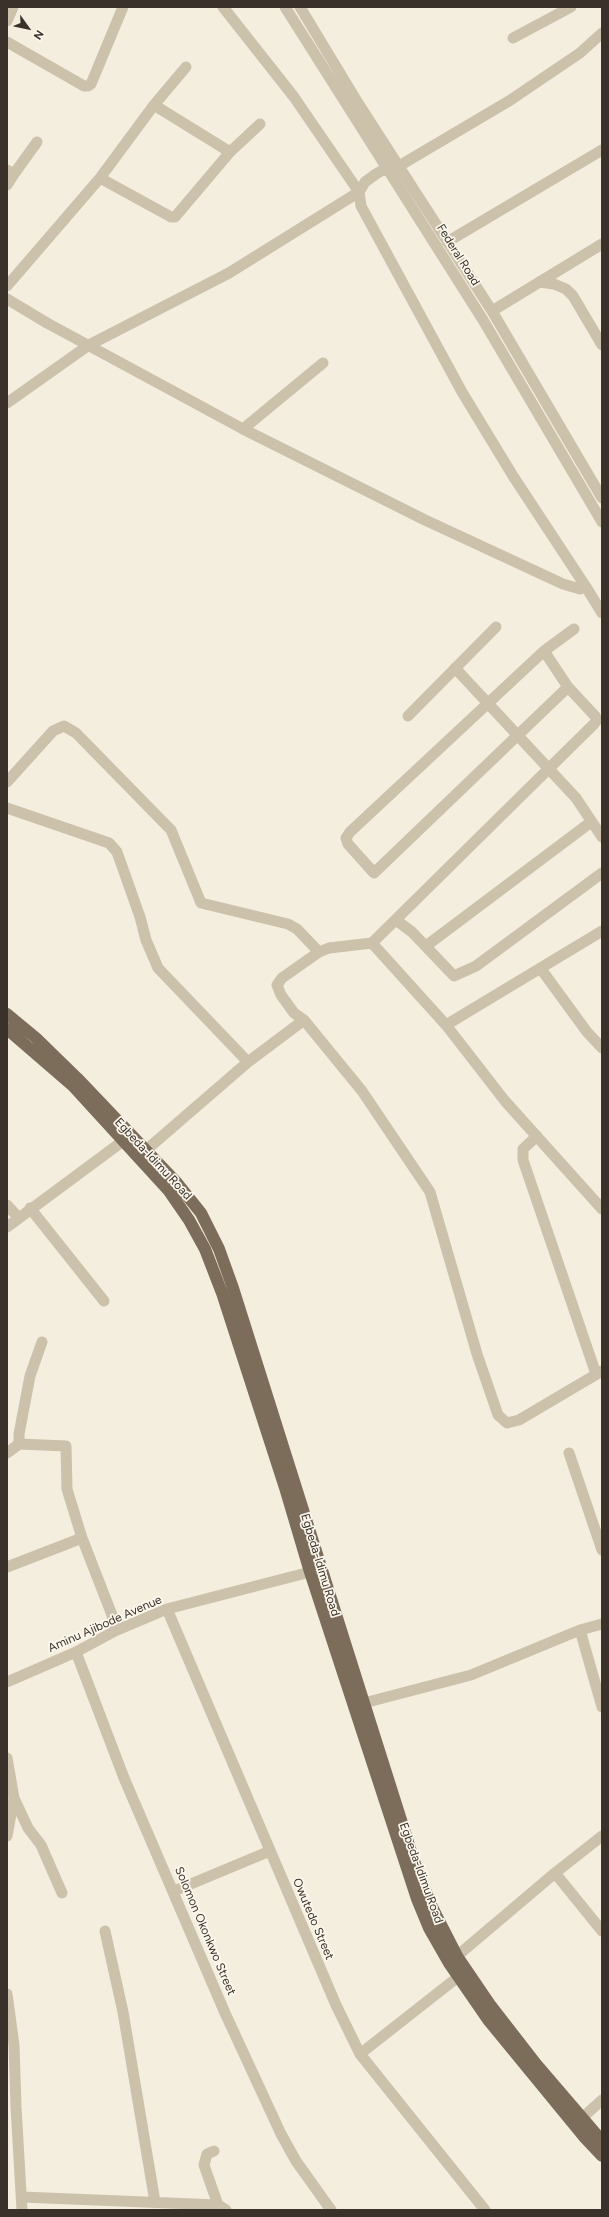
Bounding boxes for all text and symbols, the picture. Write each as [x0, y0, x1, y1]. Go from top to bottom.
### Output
north arrow [8, 8, 48, 48]
text: N [31, 28, 46, 42]
street label: Federal Road [433, 222, 483, 288]
street label: Egbeda-Idimu Road [111, 1115, 195, 1203]
street label: Egbeda-Idimu Road [298, 1512, 342, 1618]
street label: Aminu Ajibode Avenue [46, 1592, 164, 1656]
street label: Egbeda-Idimu Road [396, 1821, 446, 1925]
street label: Solomon Okonkwo Street [171, 1865, 239, 1997]
street label: Owutedo Street [289, 1876, 337, 1962]

